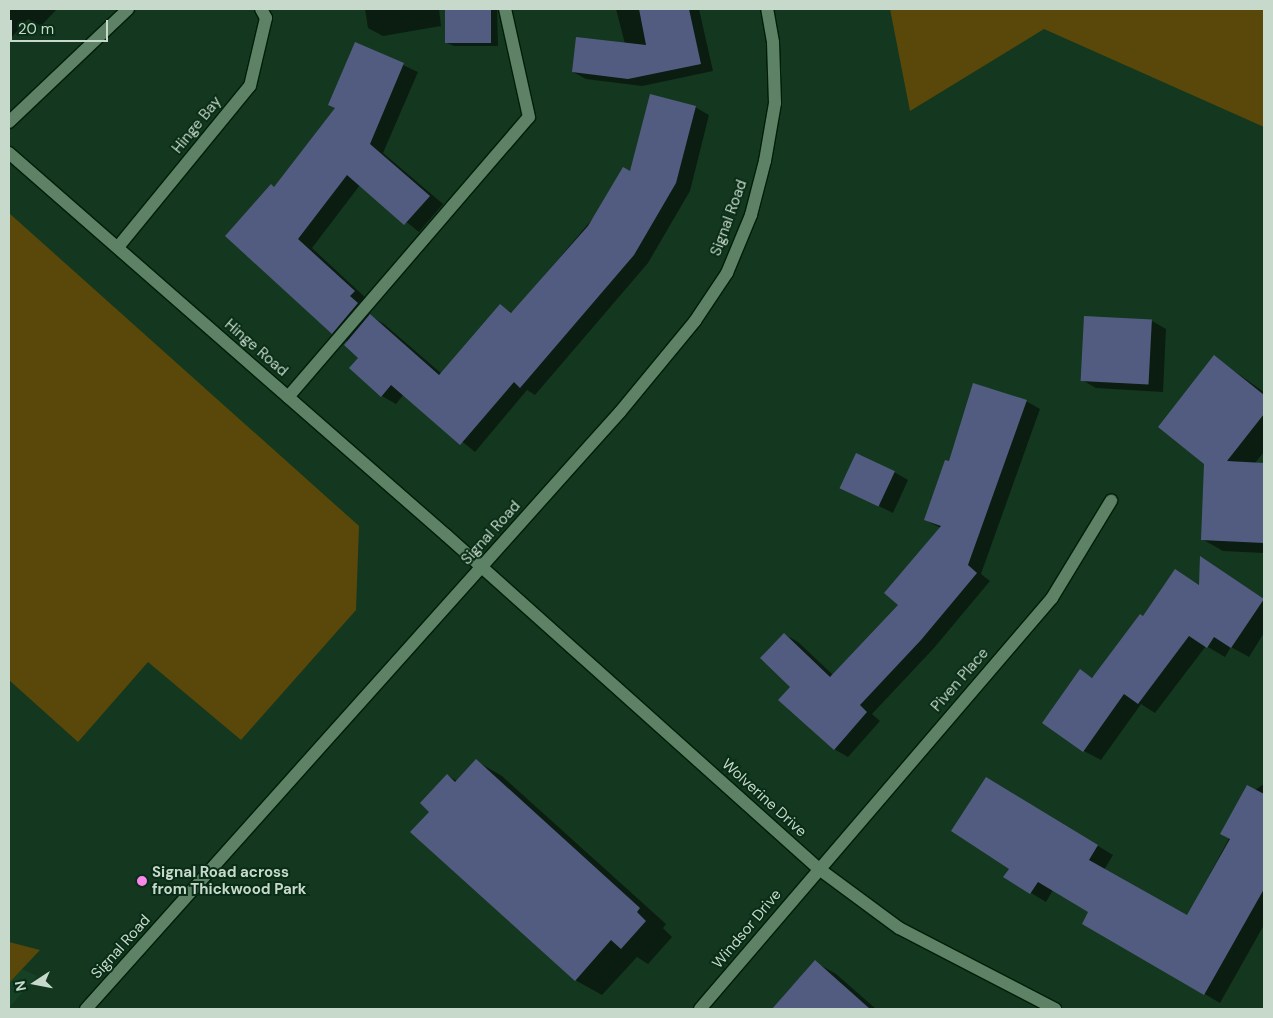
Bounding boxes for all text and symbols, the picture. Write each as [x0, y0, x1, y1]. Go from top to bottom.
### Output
scale bar [12, 10, 110, 42]
text: 20 m [18, 19, 54, 39]
street label: Hinge Bay [169, 93, 225, 157]
street label: Signal Road [707, 177, 751, 259]
street label: Hinge Road [221, 316, 291, 380]
street label: Signal Road [458, 497, 524, 569]
street label: Piven Place [928, 645, 992, 715]
street label: Wolverine Drive [718, 755, 810, 841]
place label: Signal Road across from Thickwood Park [152, 863, 306, 898]
marker: Signal Road across from Thickwood Park [136, 875, 148, 887]
street label: Windsor Drive [709, 886, 785, 972]
street label: Signal Road [88, 911, 154, 983]
north arrow [10, 958, 60, 1008]
text: N [10, 979, 30, 993]

